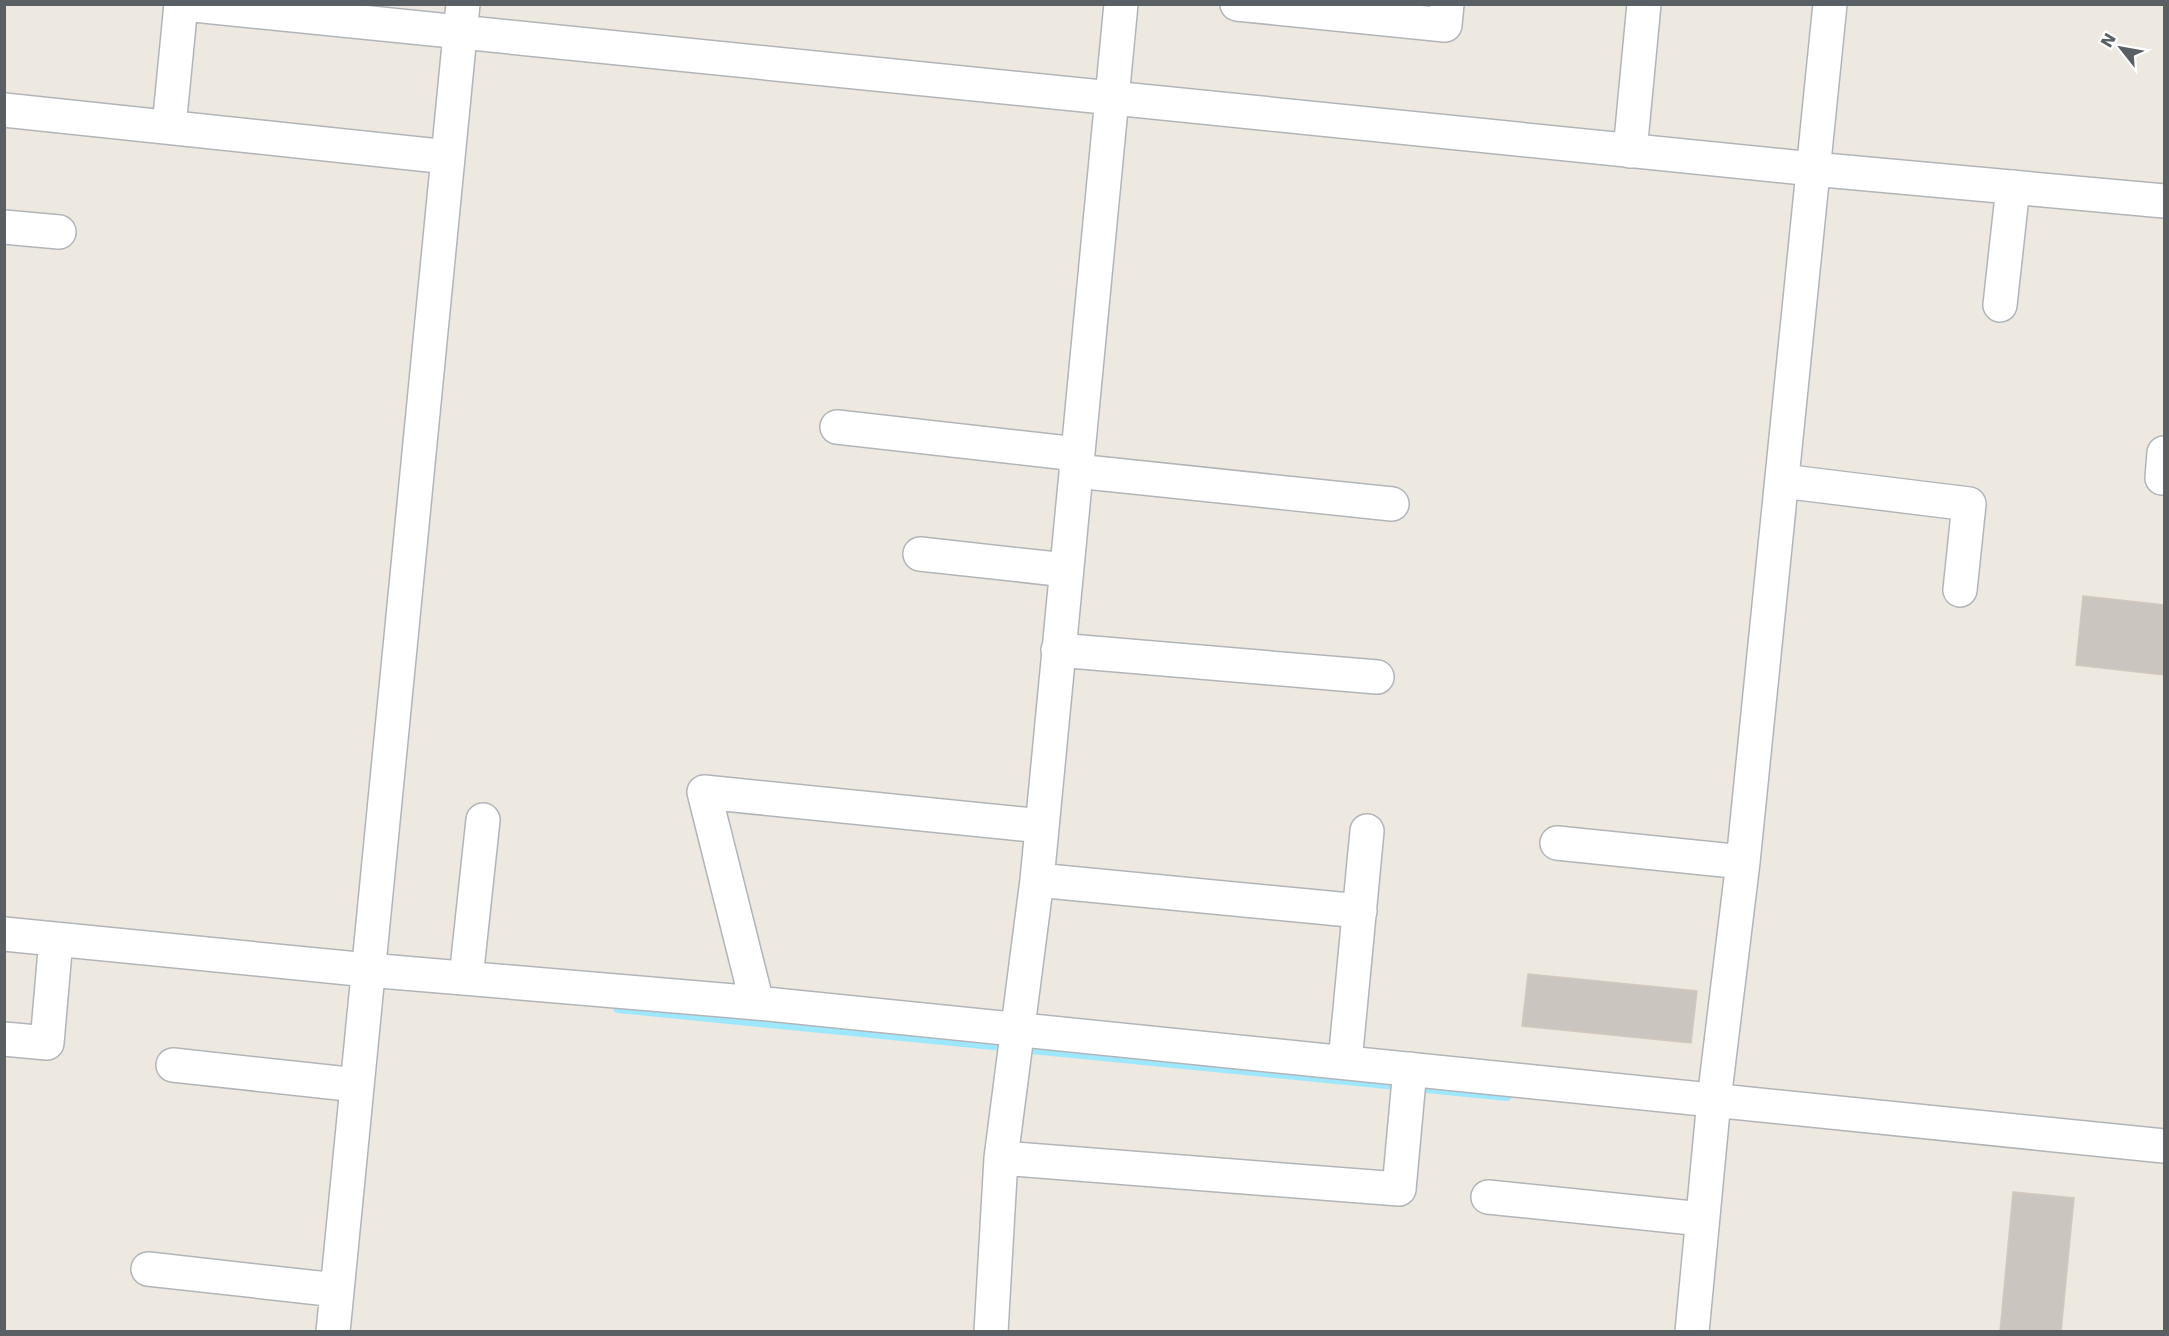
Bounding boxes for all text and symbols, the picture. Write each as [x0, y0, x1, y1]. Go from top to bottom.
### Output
north arrow [2091, 18, 2151, 78]
text: N [2097, 30, 2120, 51]

